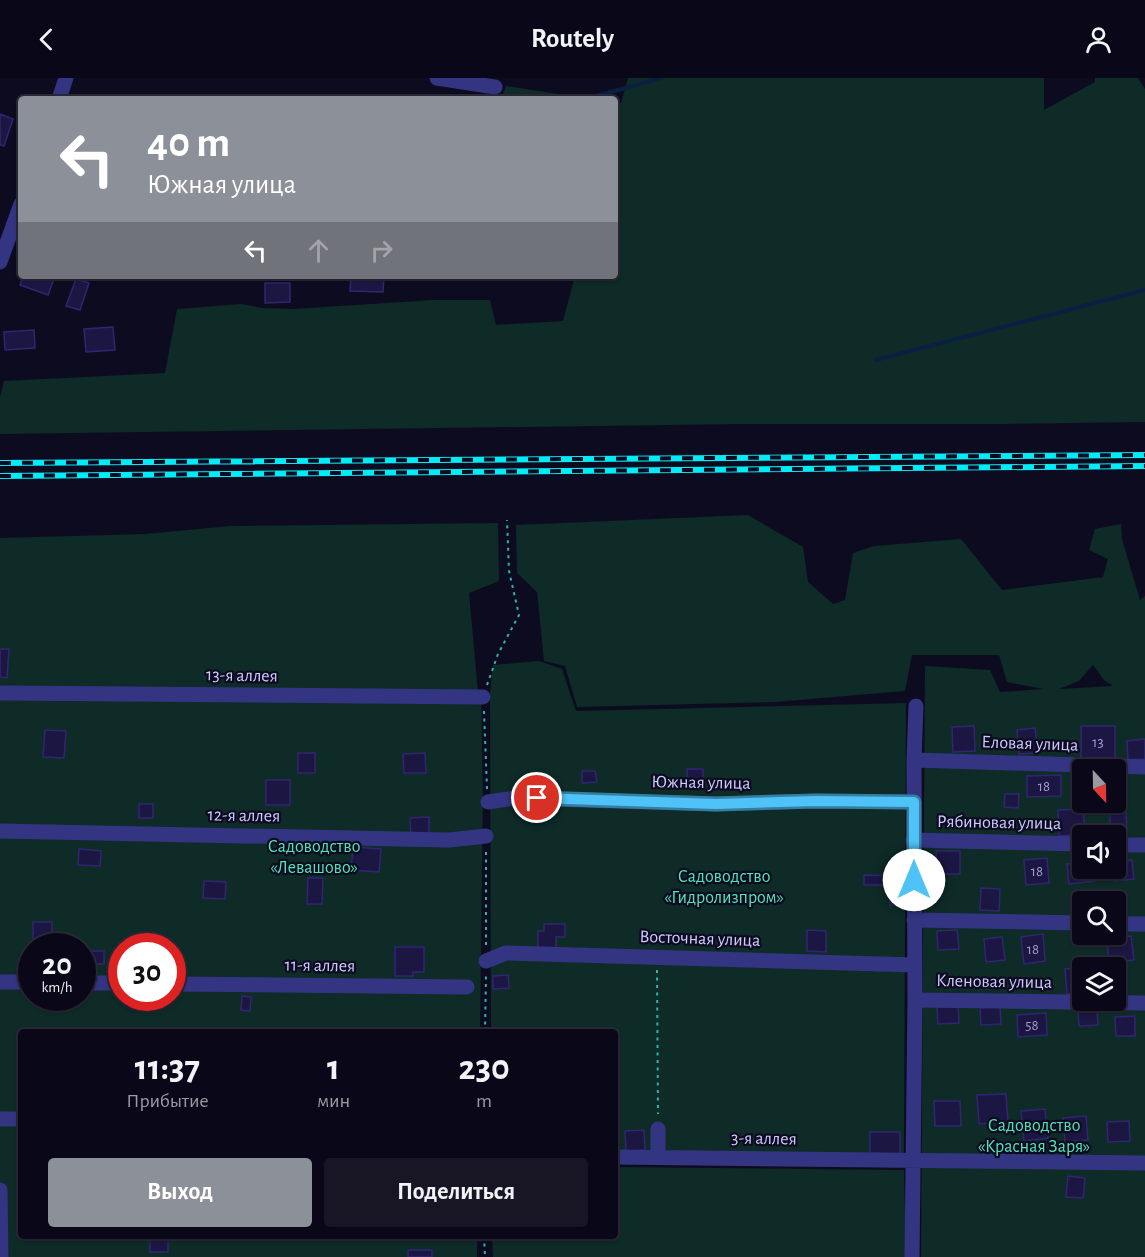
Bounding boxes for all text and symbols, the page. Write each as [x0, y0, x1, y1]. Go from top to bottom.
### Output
icon: back [30, 23, 63, 56]
icon: person [1082, 23, 1115, 56]
text: Routely [531, 25, 614, 52]
icon: left [48, 120, 126, 198]
text: 40 m [147, 122, 230, 164]
text: Южная улица [147, 171, 296, 198]
icon: left [239, 234, 272, 267]
icon: ahead [302, 234, 335, 267]
icon: right [365, 234, 398, 267]
street label: 13-я аллея [206, 666, 278, 686]
street label: Еловая улица [981, 733, 1079, 755]
house number: 13 [1092, 735, 1104, 750]
north arrow [1072, 759, 1126, 813]
map controls [1072, 759, 1126, 1011]
pin [511, 772, 562, 823]
street label: Южная улица [651, 773, 751, 793]
house number: 18 [1038, 779, 1050, 794]
icon: arrive [520, 781, 553, 814]
street label: 12-я аллея [208, 806, 280, 826]
street label: Рябиновая улица [937, 812, 1061, 833]
button: sound [1072, 825, 1126, 879]
park label: Садоводство «Левашово» [268, 838, 360, 877]
position arrow [882, 848, 946, 912]
house number: 18 [1031, 864, 1043, 879]
park label: Садоводство «Гидролизпром» [664, 868, 784, 907]
button: search [1072, 891, 1126, 945]
street label: Восточная улица [639, 928, 761, 950]
speed limit sign: 30 [108, 933, 186, 1011]
house number: 18 [1027, 942, 1039, 957]
text: 20 [42, 950, 72, 980]
street label: 11-я аллея [285, 956, 355, 976]
button: layers [1072, 957, 1126, 1011]
street label: Кленовая улица [936, 972, 1052, 992]
text: km/h [42, 980, 72, 995]
house number: 58 [1025, 1018, 1039, 1033]
text: 11:37 [135, 1050, 200, 1086]
text: 1 [327, 1050, 340, 1086]
text: 230 [458, 1050, 510, 1086]
text: Прибытие [126, 1091, 209, 1111]
text: мин [317, 1091, 350, 1111]
text: m [476, 1091, 492, 1111]
park label: Садоводство «Красная Заря» [978, 1117, 1090, 1156]
street label: 3-я аллея [731, 1129, 797, 1149]
button: Выход [48, 1158, 312, 1227]
button: Поделиться [324, 1158, 588, 1227]

